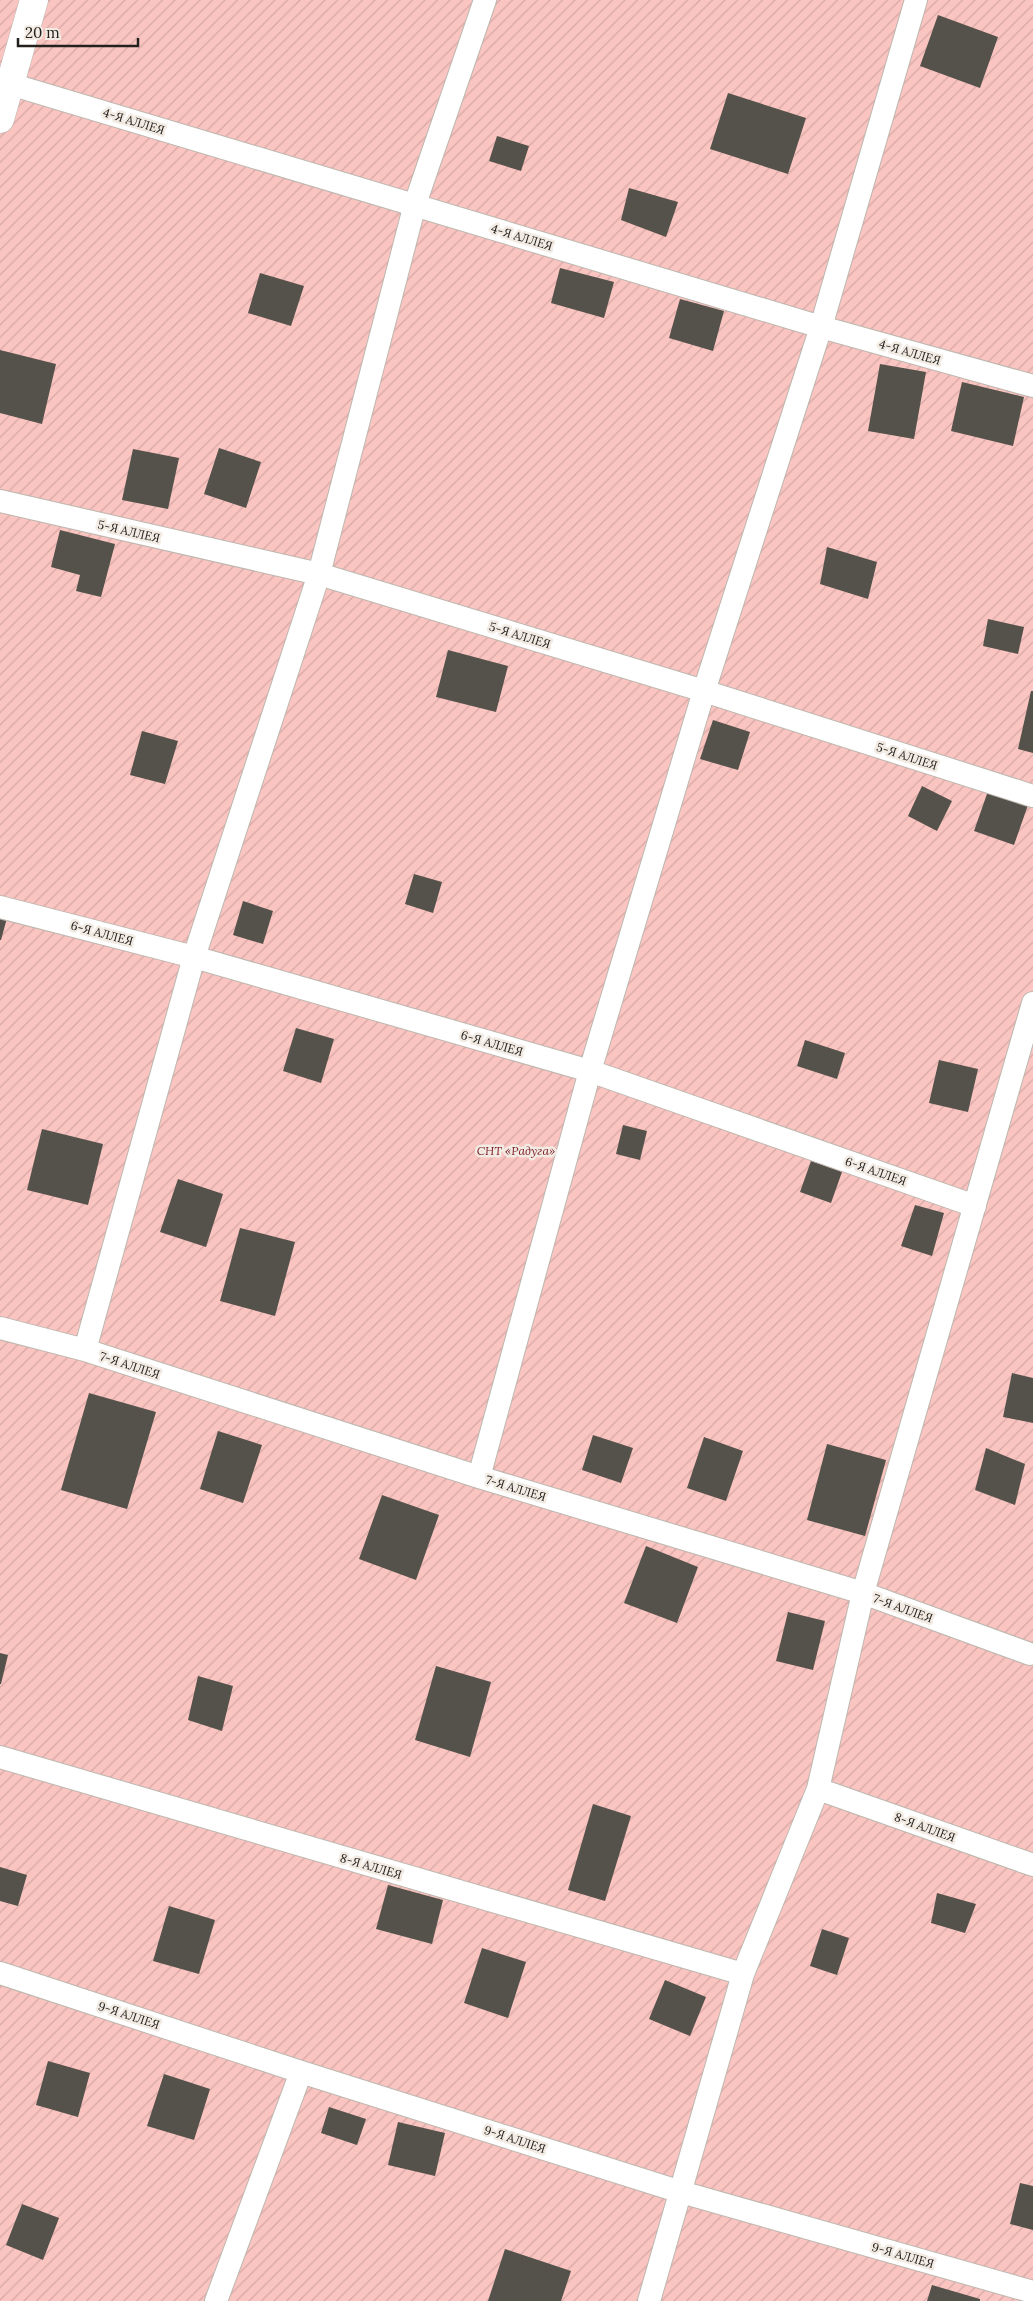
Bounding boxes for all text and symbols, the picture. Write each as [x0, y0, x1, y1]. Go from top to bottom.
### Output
scale bar [18, 15, 138, 47]
text: 20 m [25, 23, 60, 42]
street label: 4-Я АЛЛЕЯ [101, 105, 167, 137]
street label: 4-Я АЛЛЕЯ [489, 221, 555, 253]
street label: 4-Я АЛЛЕЯ [877, 336, 943, 368]
street label: 5-Я АЛЛЕЯ [96, 517, 162, 545]
street label: 5-Я АЛЛЕЯ [487, 619, 553, 651]
street label: 5-Я АЛЛЕЯ [874, 739, 940, 773]
street label: 6-Я АЛЛЕЯ [69, 917, 135, 949]
street label: 6-Я АЛЛЕЯ [459, 1027, 525, 1059]
park label: СНТ «Радуга» [477, 1143, 555, 1158]
street label: 6-Я АЛЛЕЯ [843, 1154, 909, 1188]
street label: 7-Я АЛЛЕЯ [98, 1348, 162, 1382]
street label: 7-Я АЛЛЕЯ [484, 1472, 548, 1504]
street label: 7-Я АЛЛЕЯ [871, 1590, 935, 1626]
street label: 8-Я АЛЛЕЯ [893, 1809, 957, 1845]
street label: 8-Я АЛЛЕЯ [338, 1850, 404, 1882]
street label: 9-Я АЛЛЕЯ [96, 1998, 162, 2032]
street label: 9-Я АЛЛЕЯ [482, 2122, 548, 2156]
street label: 9-Я АЛЛЕЯ [870, 2239, 936, 2271]

